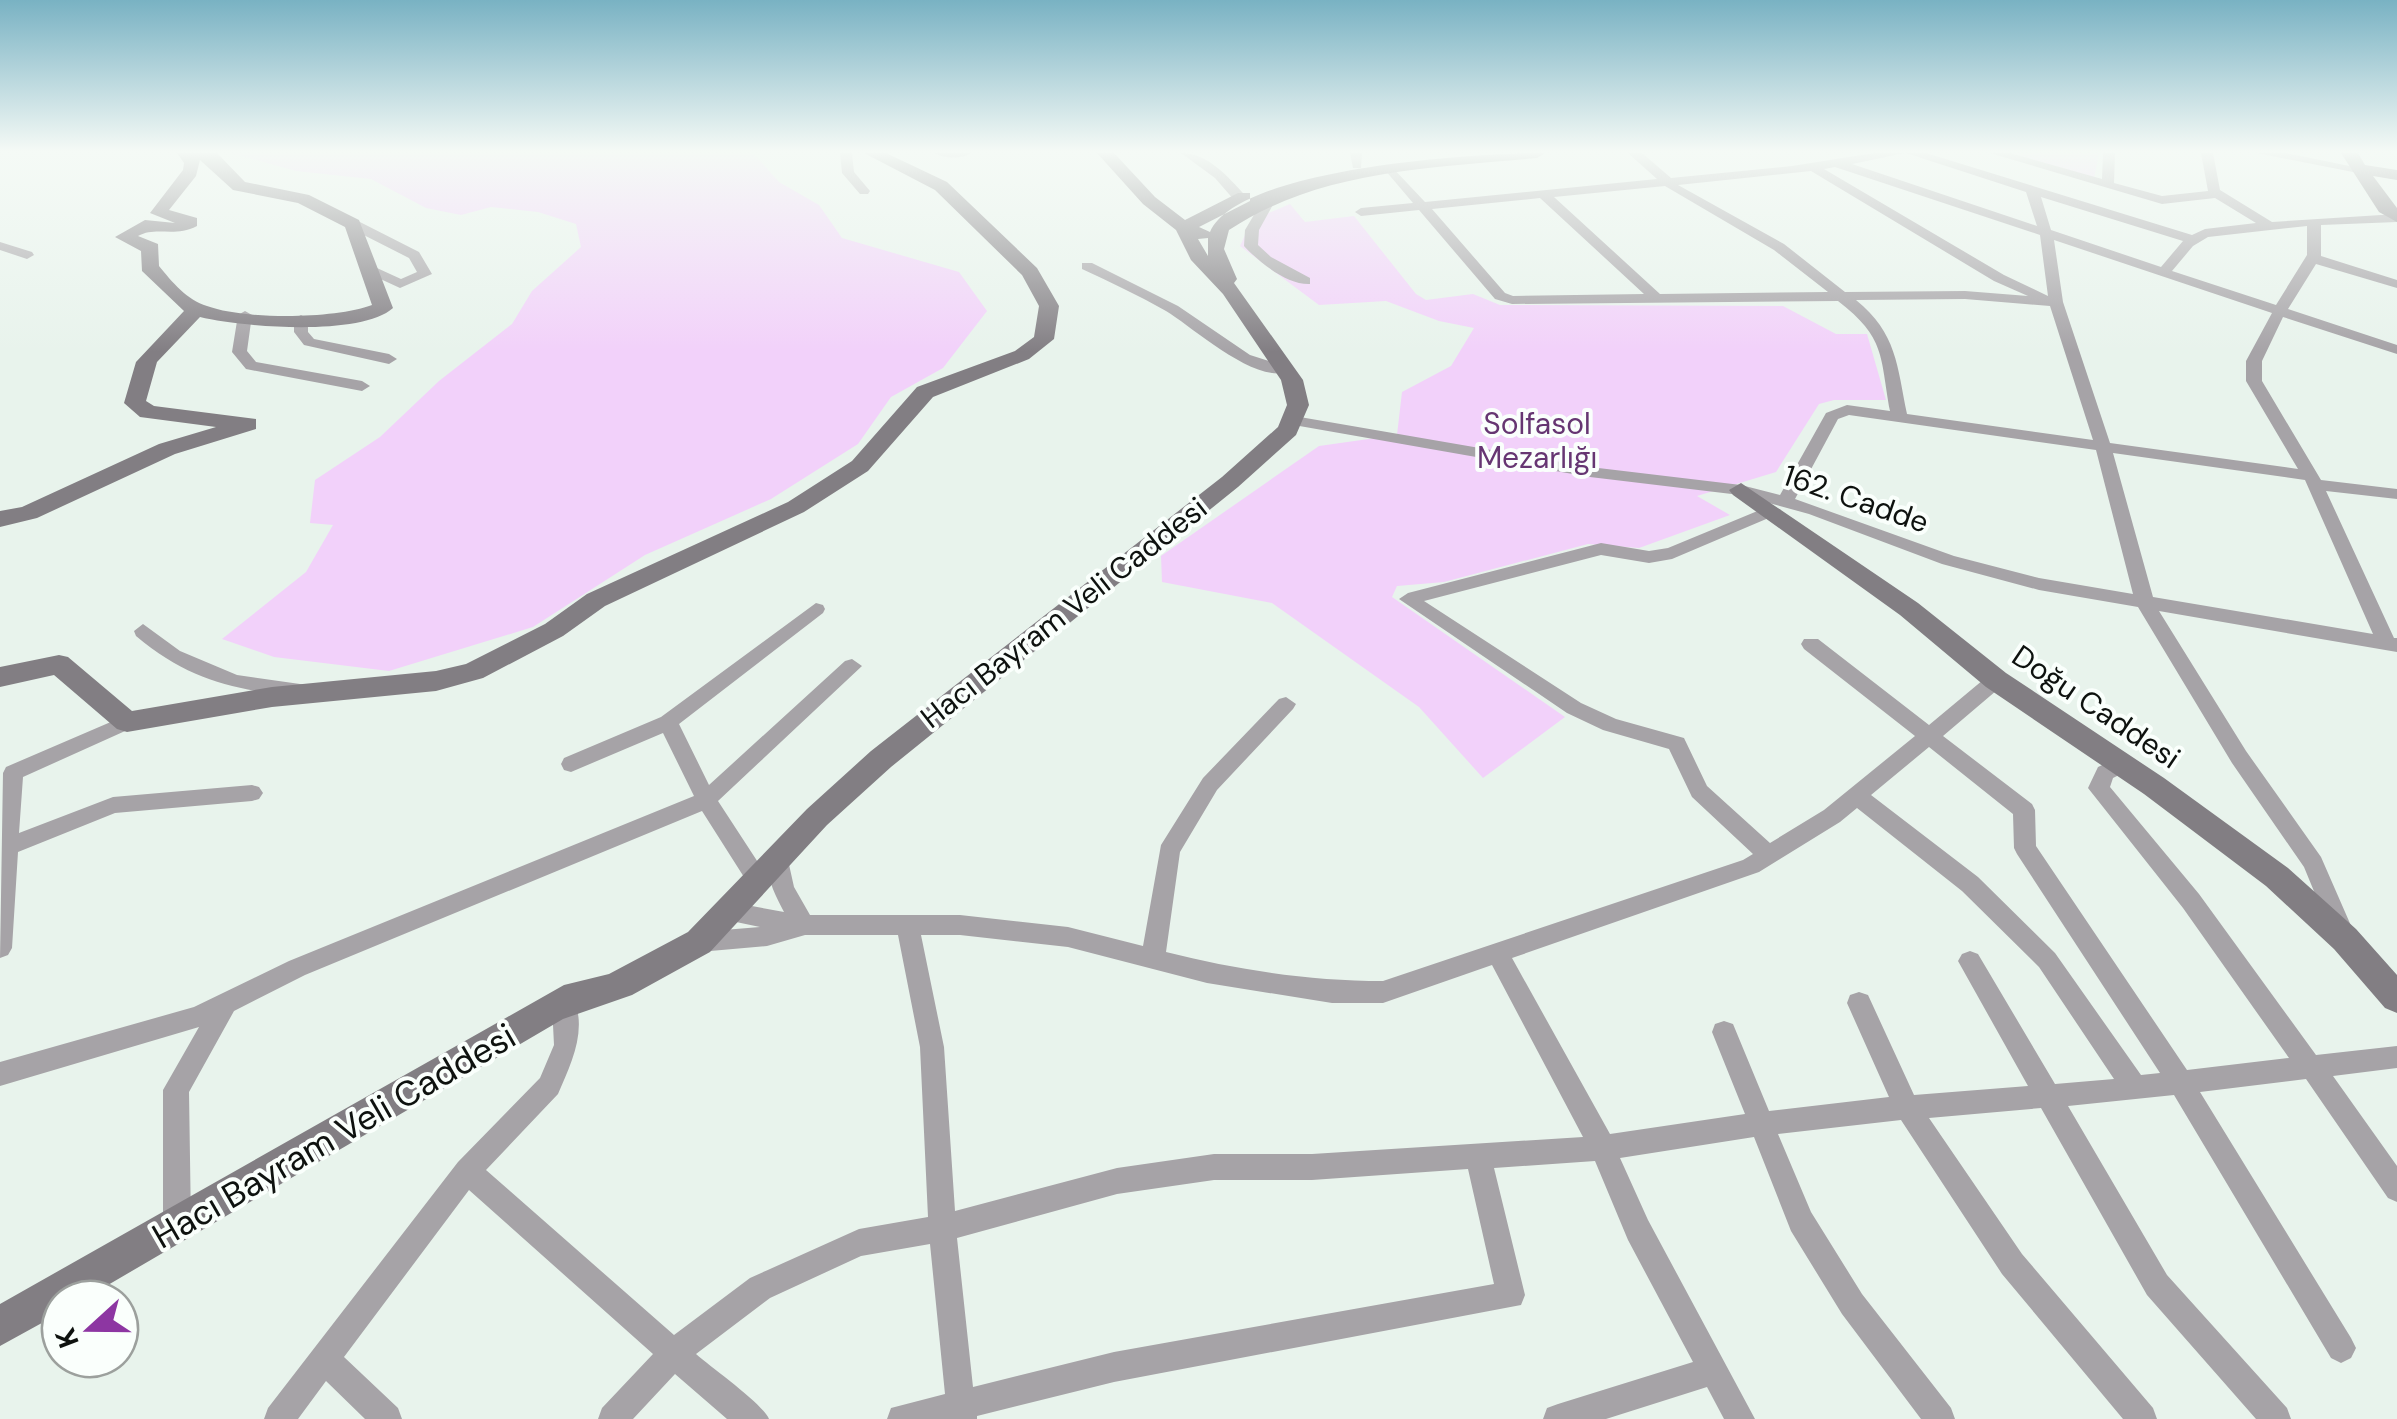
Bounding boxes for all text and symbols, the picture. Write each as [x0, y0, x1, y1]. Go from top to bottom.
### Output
park label: Solfasol Mezarlığı [1477, 404, 1597, 477]
street label: 162. Cadde [1778, 455, 1934, 542]
street label: Hacı Bayram Veli Caddesi [913, 489, 1215, 737]
street label: Doğu Caddesi [2005, 636, 2188, 777]
street label: Hacı Bayram Veli Caddesi [144, 1013, 524, 1259]
north arrow [40, 1279, 140, 1379]
text: K [47, 1323, 88, 1353]

